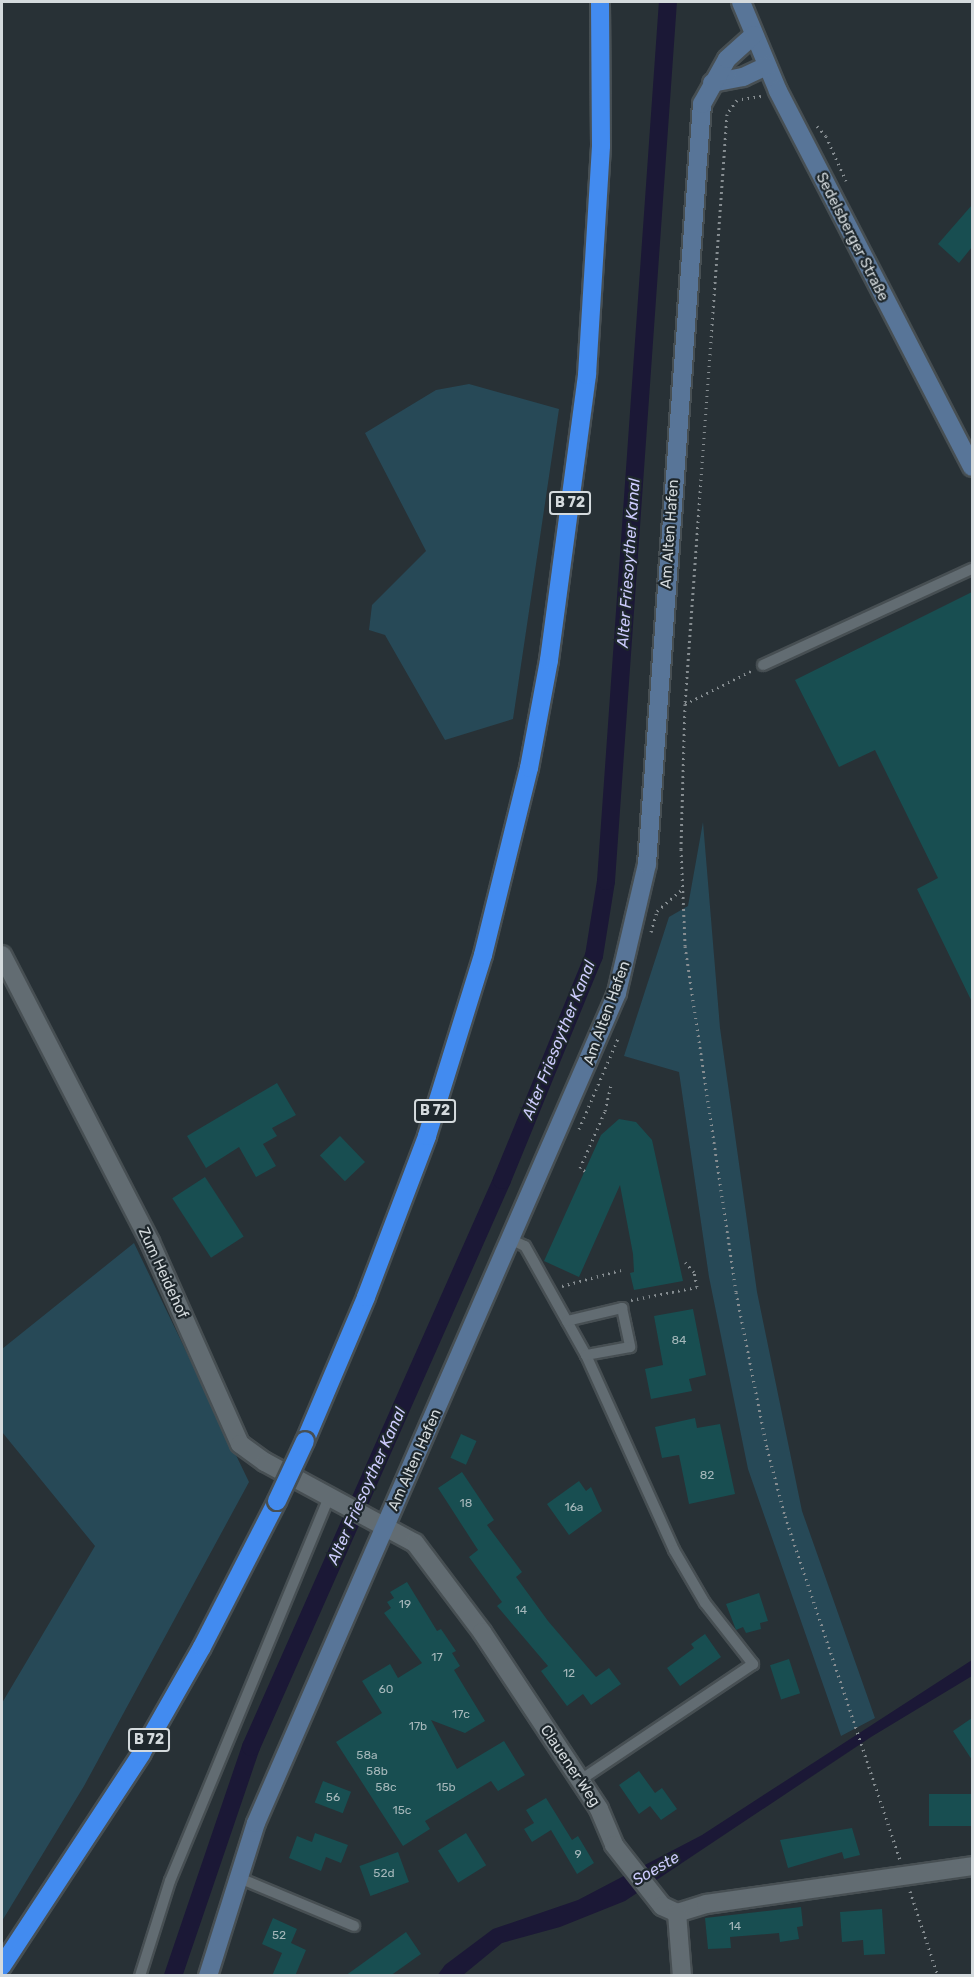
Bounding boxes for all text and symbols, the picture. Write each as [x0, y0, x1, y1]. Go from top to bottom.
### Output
street label: Sedelsberger Straße [812, 170, 892, 304]
water label: Alter Friesoyther Kanal [613, 477, 645, 649]
street label: Am Alten Hafen [657, 479, 683, 589]
road number: B 72 [549, 492, 591, 514]
water label: Alter Friesoyther Kanal [518, 957, 600, 1123]
street label: Am Alten Hafen [580, 958, 634, 1068]
road number: B 72 [414, 1100, 456, 1122]
street label: Zum Heidehof [134, 1225, 192, 1321]
house number: 84 [671, 1334, 687, 1348]
water label: Alter Friesoyther Kanal [324, 1404, 410, 1568]
street label: Am Alten Hafen [384, 1406, 446, 1514]
house number: 82 [700, 1469, 714, 1483]
house number: 18 [460, 1497, 472, 1511]
house number: 16a [565, 1501, 583, 1515]
house number: 19 [399, 1598, 411, 1612]
house number: 14 [515, 1604, 527, 1618]
house number: 17 [431, 1651, 443, 1665]
house number: 12 [563, 1667, 575, 1681]
house number: 60 [379, 1683, 393, 1697]
house number: 17c [452, 1708, 470, 1722]
house number: 17b [409, 1720, 427, 1734]
street label: Clauener Weg [536, 1721, 604, 1811]
road number: B 72 [128, 1729, 170, 1751]
house number: 58a [356, 1749, 378, 1763]
house number: 58b [366, 1765, 388, 1779]
house number: 58c [375, 1781, 397, 1795]
house number: 15b [436, 1781, 456, 1795]
house number: 56 [326, 1791, 340, 1805]
house number: 15c [393, 1804, 411, 1818]
house number: 9 [574, 1848, 582, 1862]
water label: Soeste [629, 1848, 683, 1890]
house number: 52d [373, 1867, 395, 1881]
house number: 14 [729, 1920, 741, 1934]
house number: 52 [272, 1929, 286, 1943]

